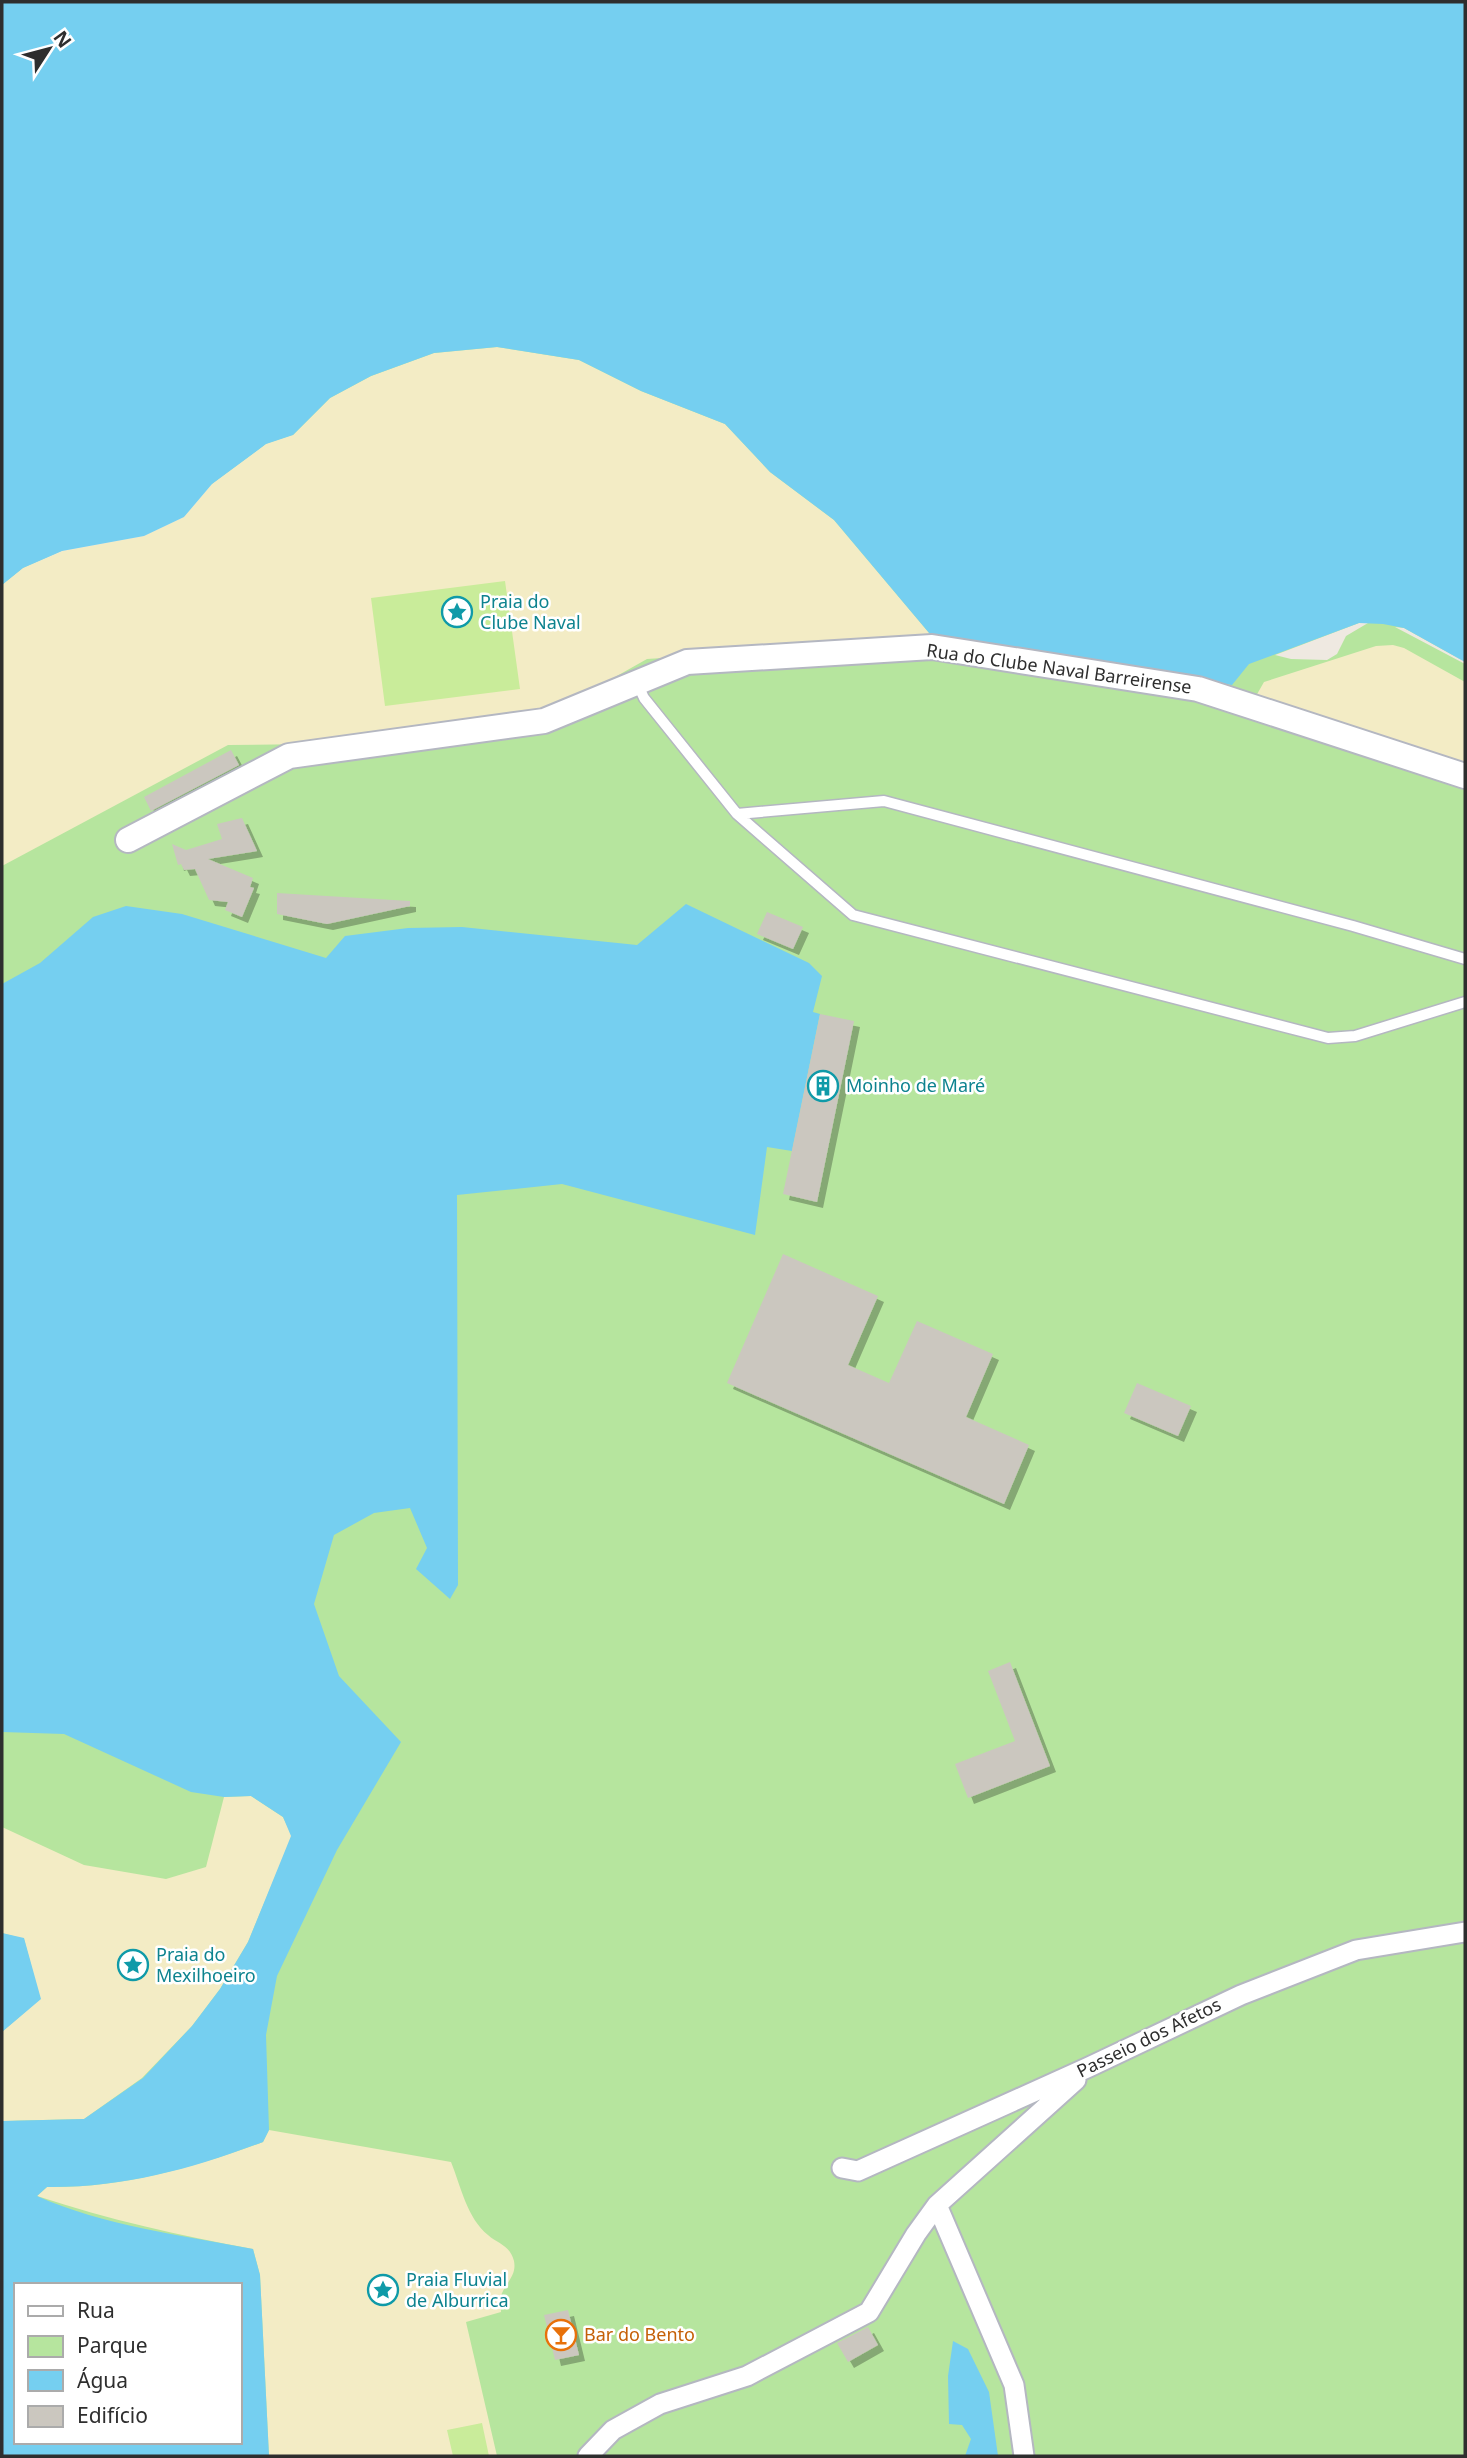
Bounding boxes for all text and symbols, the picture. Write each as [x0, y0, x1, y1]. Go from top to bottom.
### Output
north arrow [14, 14, 84, 84]
text: N [48, 25, 78, 53]
place label: Praia do Clube Naval [480, 589, 581, 634]
place icon: Praia do Clube Naval [440, 595, 474, 629]
street label: Rua do Clube Naval Barreirense [925, 638, 1193, 698]
building icon: Moinho de Maré [806, 1069, 840, 1103]
place label: Moinho de Maré [846, 1073, 985, 1097]
place label: Praia do Mexilhoeiro [156, 1942, 256, 1987]
place icon: Praia do Mexilhoeiro [116, 1948, 150, 1982]
street label: Passeio dos Afetos [1072, 1992, 1225, 2082]
place label: Praia Fluvial de Alburrica [406, 2267, 509, 2312]
place icon: Praia Fluvial de Alburrica [366, 2273, 400, 2307]
legend [14, 2283, 242, 2444]
text: Rua [77, 2296, 115, 2324]
bar icon: Bar do Bento [544, 2318, 578, 2352]
place label: Bar do Bento [584, 2322, 695, 2346]
text: Parque [77, 2331, 147, 2359]
text: Água [77, 2366, 128, 2394]
text: Edifício [77, 2401, 148, 2429]

